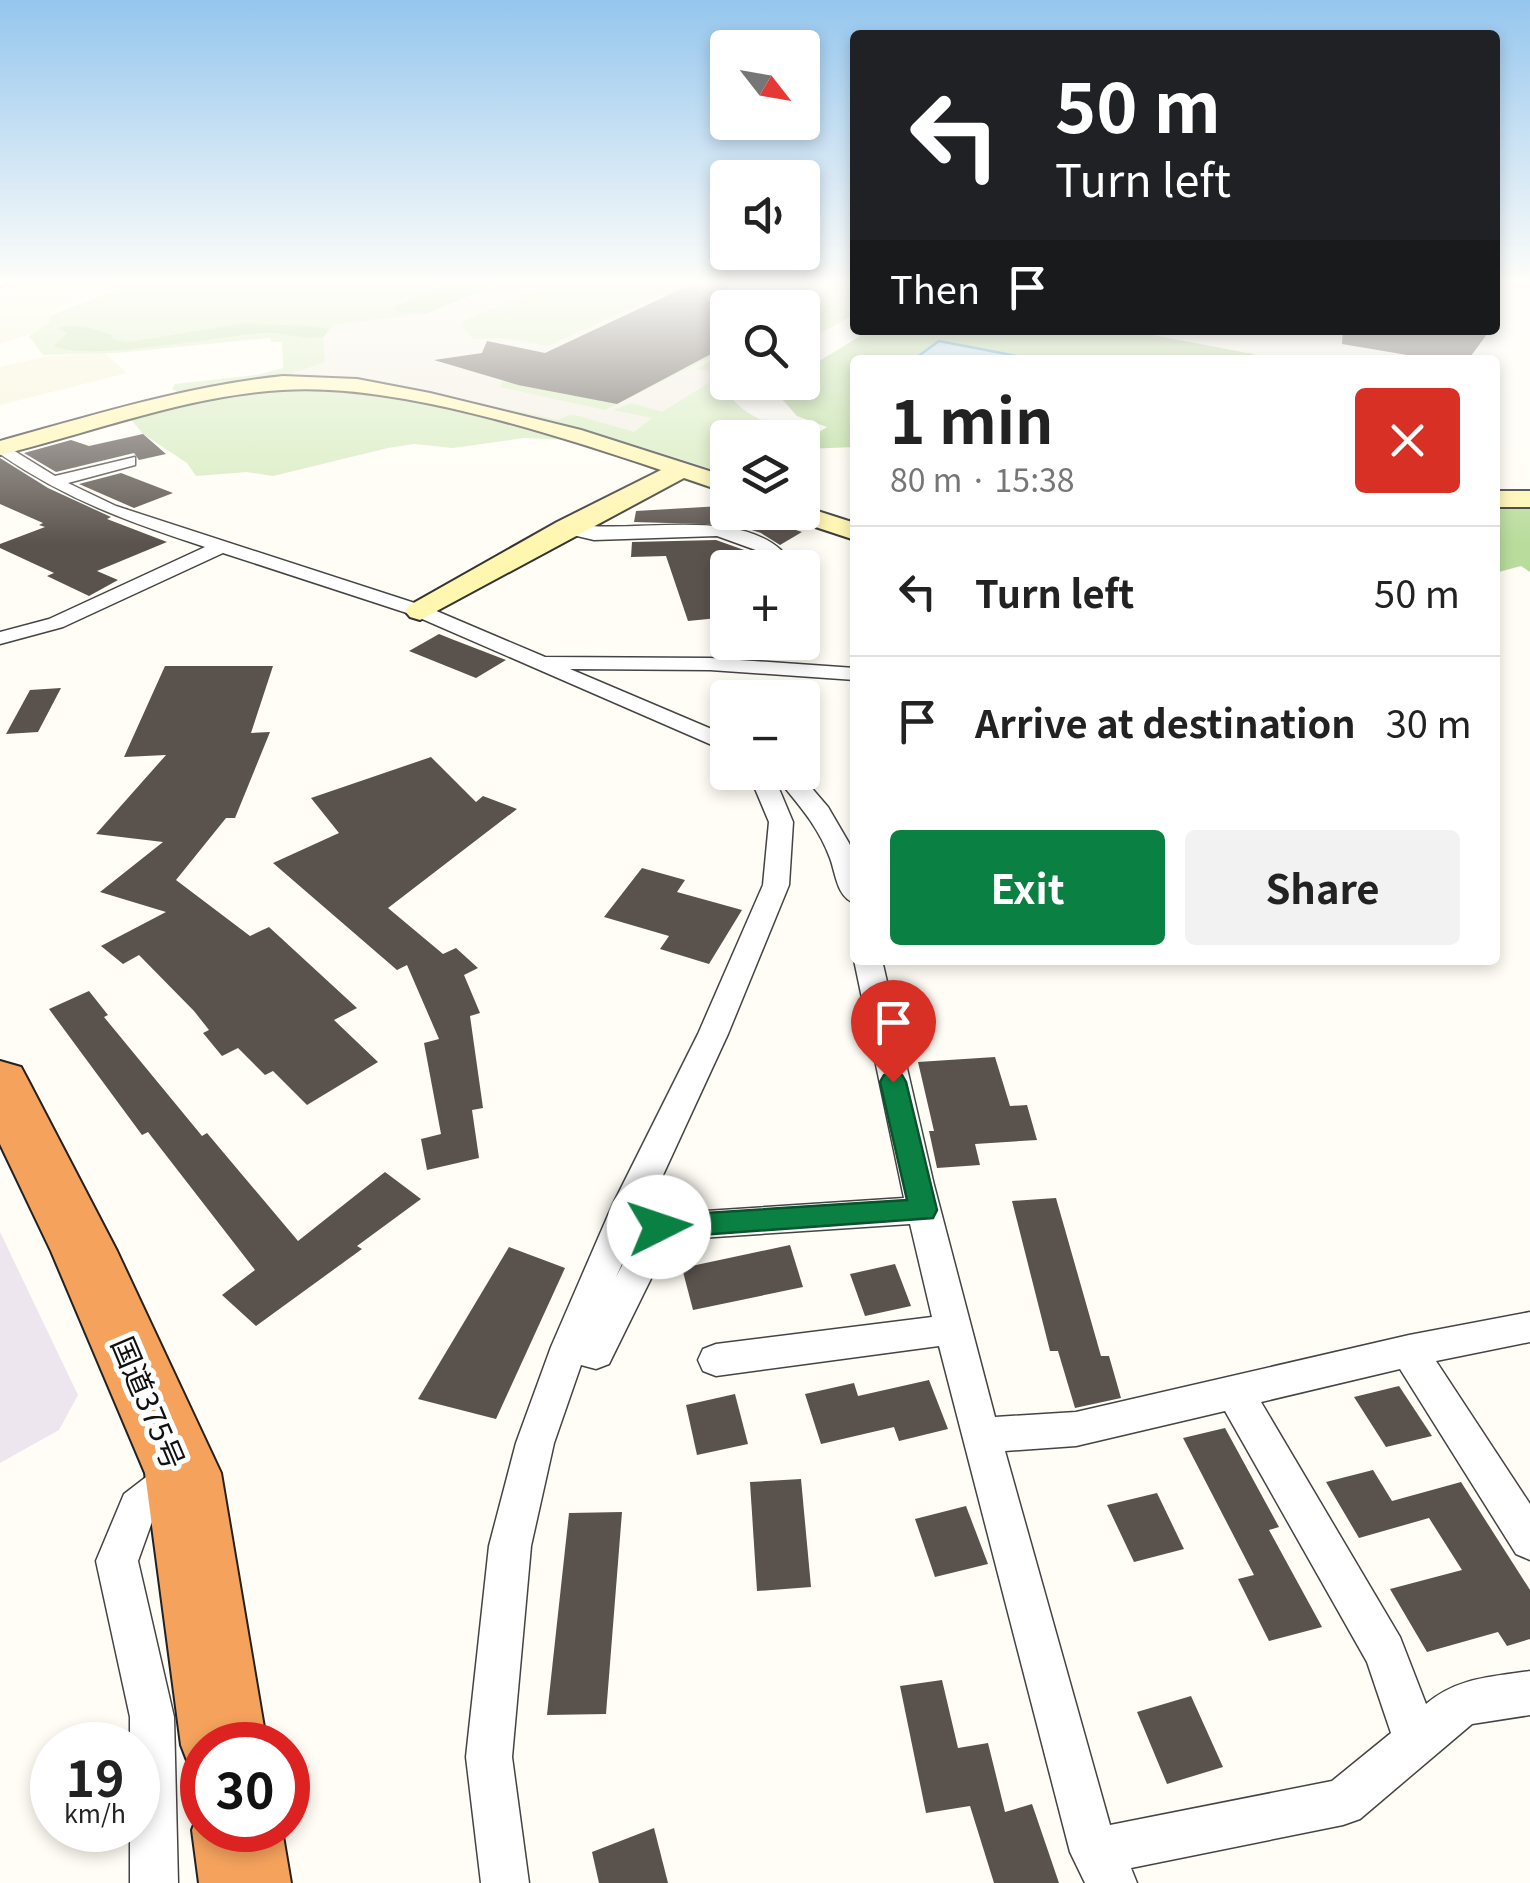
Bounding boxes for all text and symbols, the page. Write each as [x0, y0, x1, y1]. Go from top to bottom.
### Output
north arrow [710, 30, 820, 140]
map controls [710, 30, 820, 790]
text: 50 m [1055, 52, 1221, 153]
icon: left [890, 70, 1020, 200]
text: Turn left [1055, 145, 1231, 210]
button: sound [710, 160, 820, 270]
text: Then [890, 260, 980, 315]
icon: arrive [1000, 260, 1055, 315]
button: search [710, 290, 820, 400]
text: 1 min [890, 374, 1054, 461]
button: close [1355, 388, 1460, 493]
button: layers [710, 420, 820, 530]
text: 80 m · 15:38 [890, 455, 1075, 501]
button: + [710, 550, 820, 660]
icon: left [890, 564, 945, 619]
text: Turn left [975, 564, 1134, 619]
text: 50 m [1374, 564, 1460, 619]
button: − [710, 680, 820, 790]
icon: arrive [890, 694, 945, 749]
text: Arrive at destination [975, 694, 1356, 749]
text: 30 m [1386, 694, 1472, 749]
button: Exit [890, 830, 1165, 945]
button: Share [1185, 830, 1460, 945]
pin [851, 980, 936, 1083]
icon: arrive [866, 995, 921, 1050]
position arrow [607, 1175, 711, 1279]
street label: 国道375号 [102, 1329, 198, 1475]
speed limit sign: 30 [180, 1722, 310, 1852]
text: 19 [66, 1739, 125, 1811]
text: km/h [64, 1794, 126, 1830]

